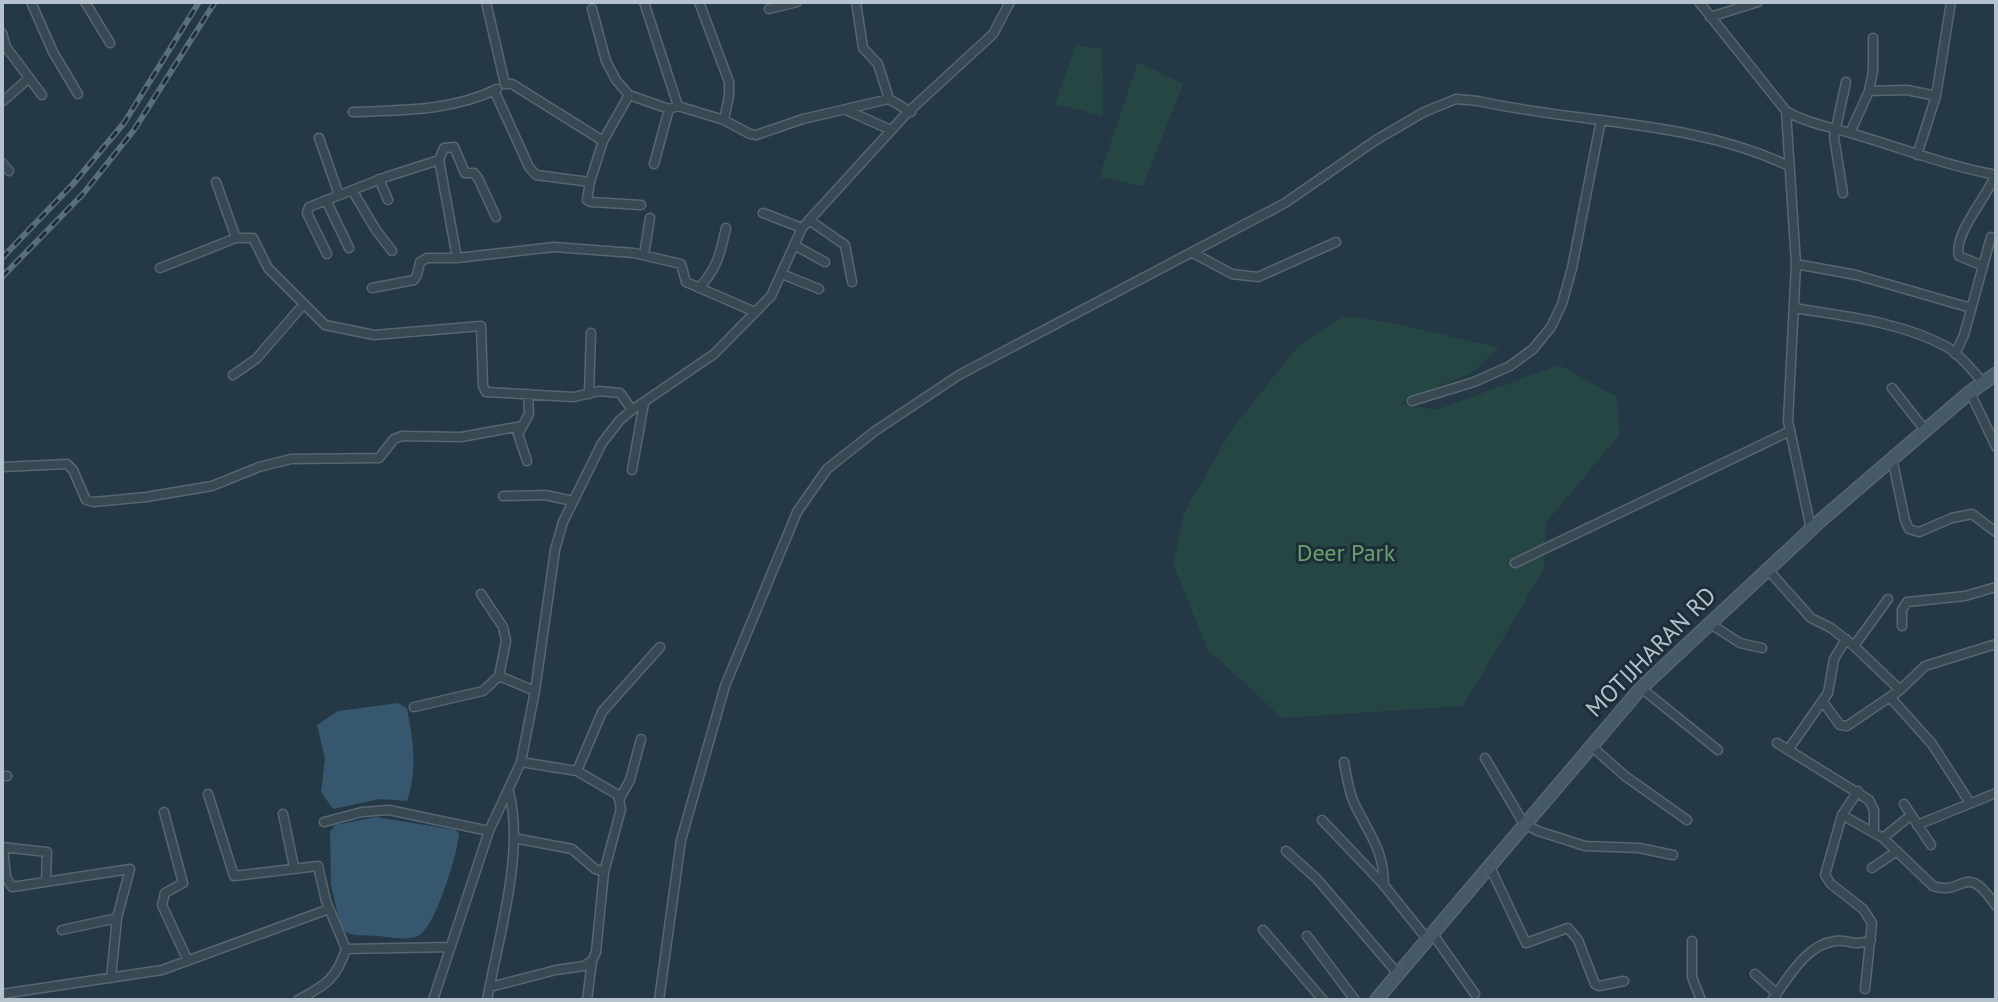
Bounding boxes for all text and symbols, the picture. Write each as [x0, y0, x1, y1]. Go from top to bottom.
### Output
park label: Deer Park [1297, 537, 1396, 568]
street label: MOTIJHARAN RD [1579, 580, 1722, 723]

